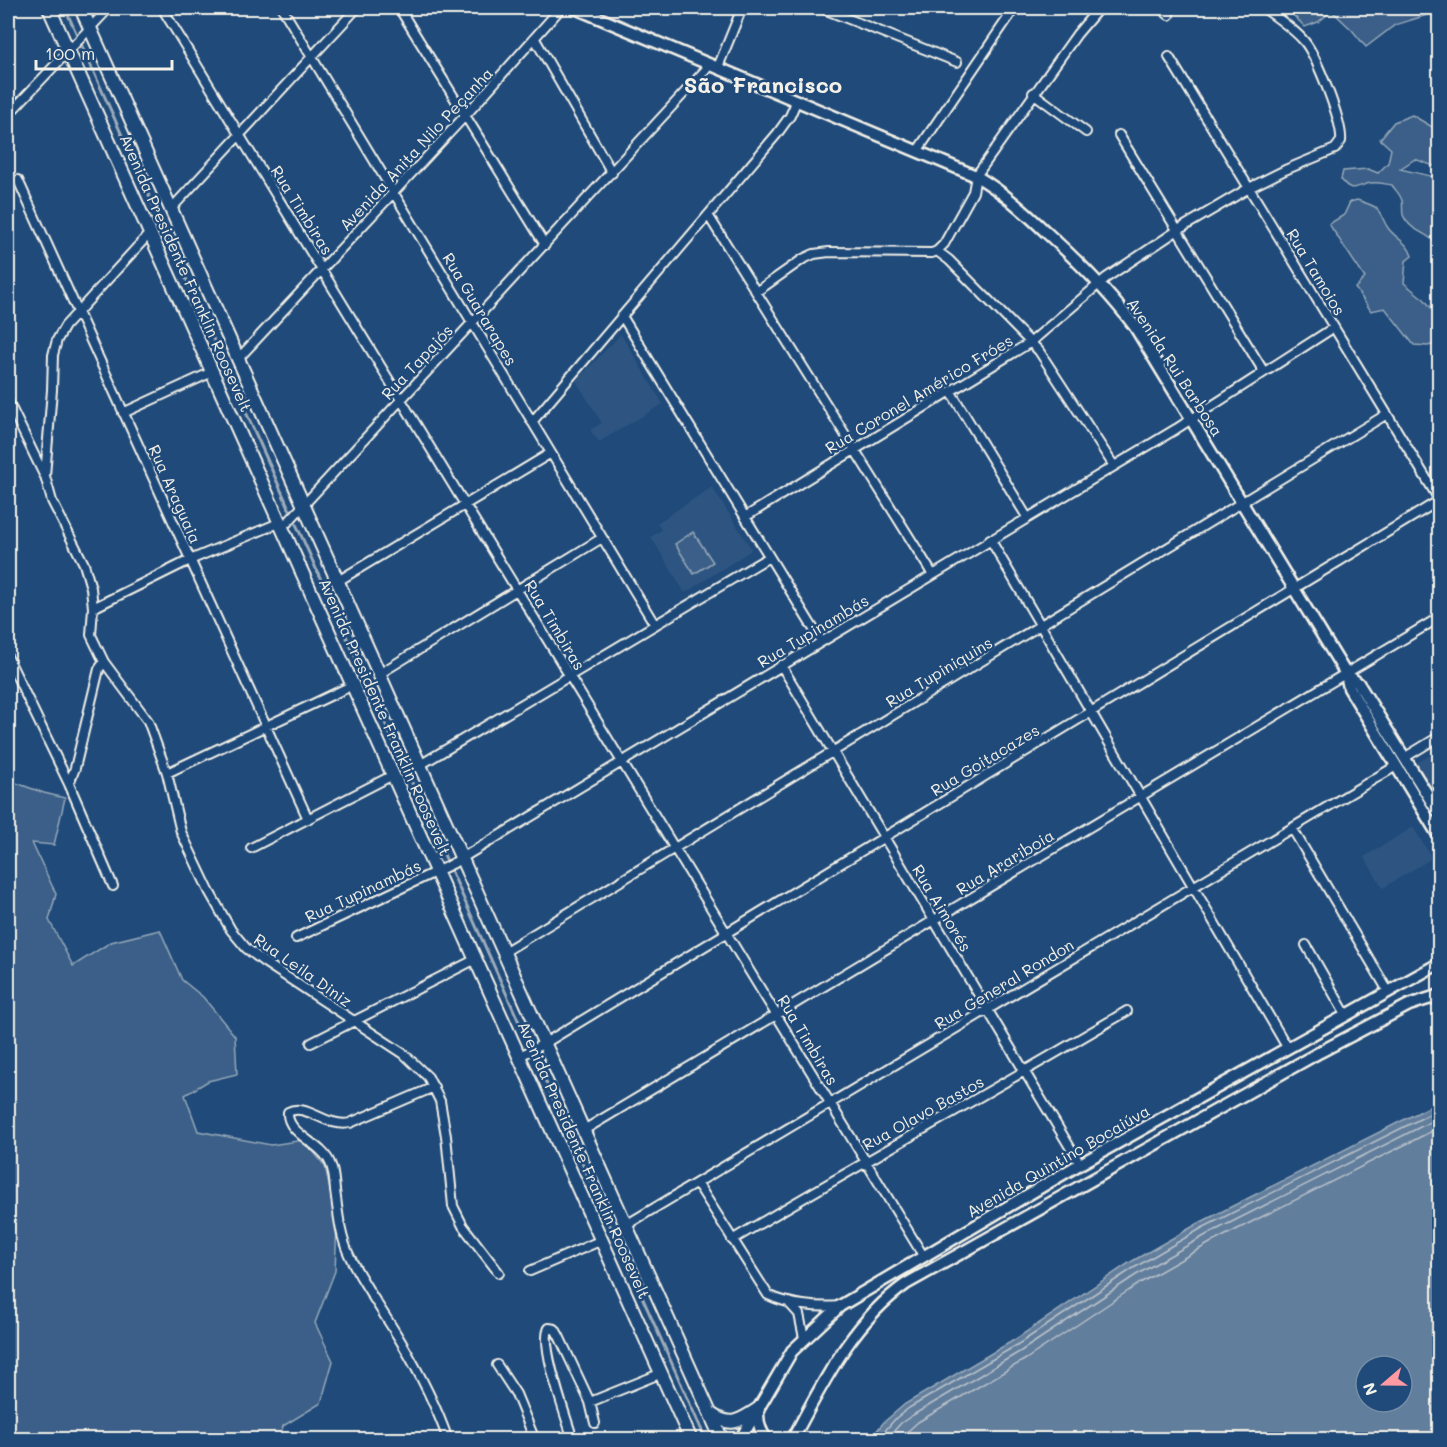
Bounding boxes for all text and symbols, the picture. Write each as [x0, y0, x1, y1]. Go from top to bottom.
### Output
scale bar [36, 33, 172, 71]
text: 100 m [45, 41, 95, 65]
street label: Avenida Anita Nilo Peçanha [334, 62, 497, 235]
district label: São Francisco [684, 70, 842, 99]
street label: Avenida Presidente Franklin Roosevelt [116, 131, 257, 415]
street label: Rua Timbiras [267, 161, 338, 258]
street label: Rua Tamoios [1282, 225, 1351, 319]
street label: Rua Guararapes [438, 248, 522, 369]
street label: Avenida Rui Barbosa [1123, 293, 1228, 440]
street label: Rua Tapajós [376, 320, 457, 404]
street label: Rua Coronel Américo Fróes [821, 329, 1016, 458]
street label: Rua Araguaia [144, 441, 207, 547]
street label: Avenida Presidente Franklin Roosevelt [315, 575, 456, 859]
street label: Rua Timbiras [520, 576, 591, 674]
street label: Rua Tupinambás [753, 589, 872, 672]
street label: Rua Tupiniquins [882, 631, 996, 712]
street label: Rua Goitacazes [926, 719, 1043, 800]
street label: Rua Arariboia [952, 824, 1058, 899]
street label: Rua Tupinambás [301, 854, 424, 927]
street label: Rua Aimorés [908, 860, 977, 955]
street label: Rua Leila Diniz [250, 928, 356, 1011]
street label: Rua General Rondon [930, 934, 1077, 1033]
street label: Rua Timbiras [773, 991, 844, 1089]
street label: Avenida Presidente Franklin Roosevelt [514, 1018, 655, 1302]
street label: Rua Olavo Bastos [858, 1070, 987, 1155]
street label: Avenida Quintino Bocaiúva [962, 1099, 1153, 1222]
north arrow [1354, 1354, 1414, 1414]
text: N [1357, 1380, 1381, 1399]

